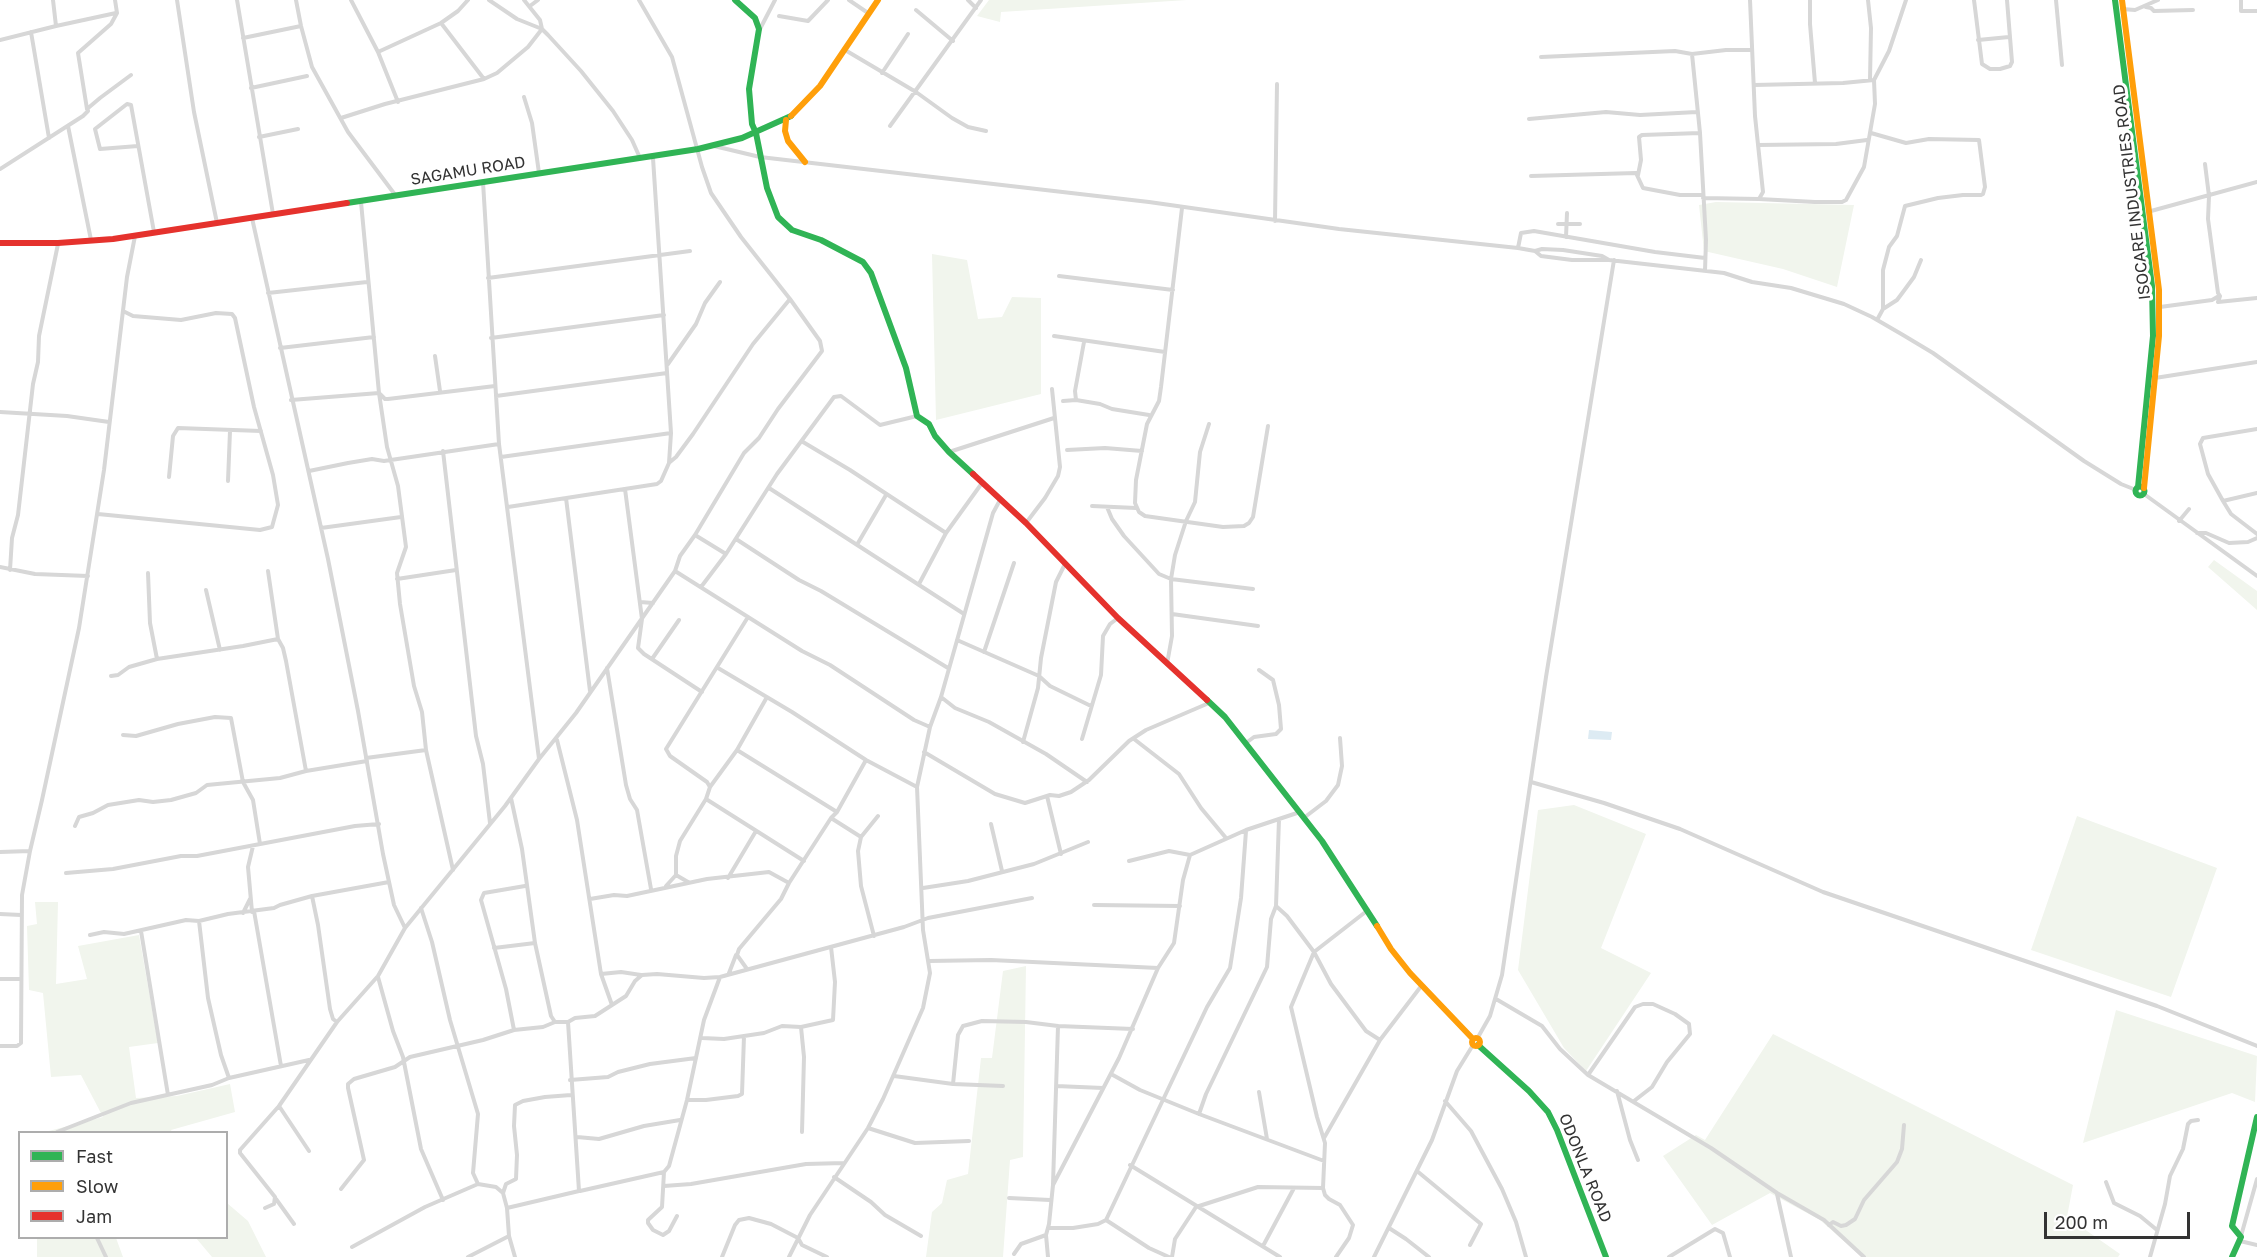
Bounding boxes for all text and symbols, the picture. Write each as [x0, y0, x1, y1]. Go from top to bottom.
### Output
street label: ISOCARE INDUSTRIES ROAD [2109, 83, 2155, 301]
street label: SAGAMU ROAD [409, 152, 527, 190]
street label: ODONLA ROAD [1554, 1111, 1616, 1225]
legend [18, 1131, 228, 1239]
text: Fast [76, 1145, 113, 1167]
text: Slow [76, 1175, 118, 1197]
scale bar [2047, 1200, 2192, 1238]
text: Jam [76, 1205, 112, 1227]
text: 200 m [2055, 1211, 2108, 1233]

